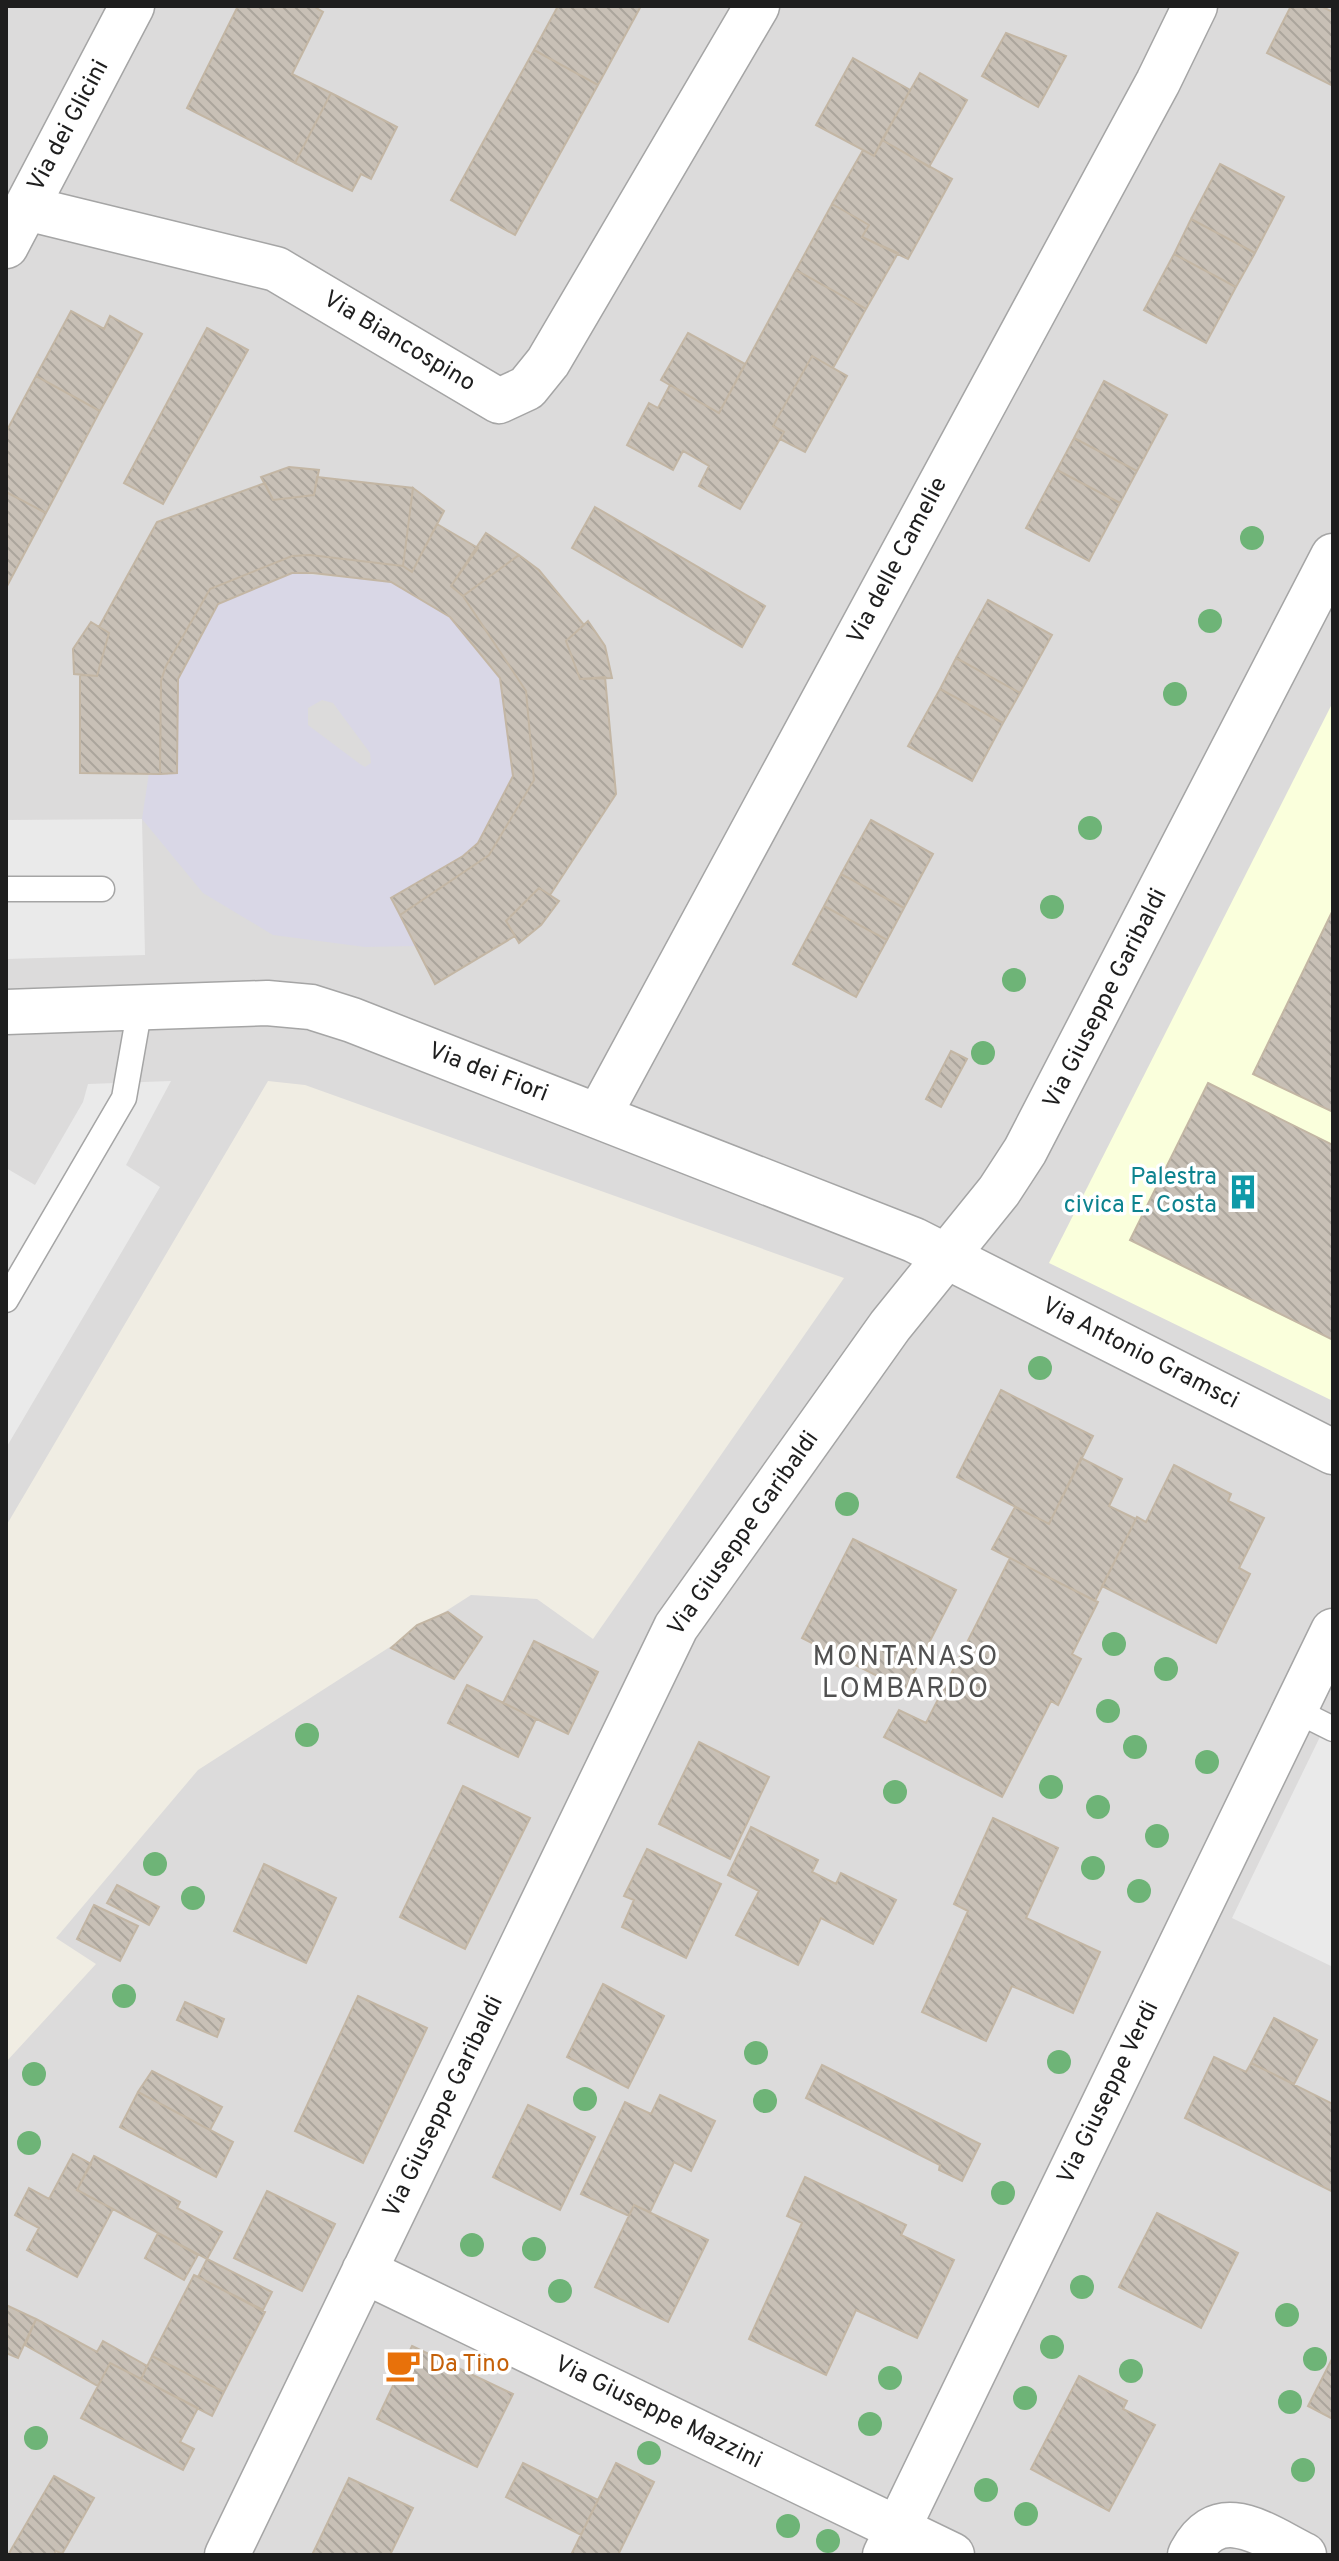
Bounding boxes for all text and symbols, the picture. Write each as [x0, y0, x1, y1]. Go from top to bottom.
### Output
street label: Via dei Glicini [22, 55, 116, 197]
street label: Via Biancospino [317, 285, 481, 399]
street label: Via delle Camelie [841, 472, 955, 650]
street label: Via Giuseppe Garibaldi [1037, 884, 1175, 1114]
street label: Via dei Fiori [424, 1036, 552, 1110]
place label: Palestra civica E. Costa [1064, 1163, 1217, 1221]
building icon: Palestra civica E. Costa [1224, 1173, 1262, 1211]
street label: Via Antonio Gramsci [1037, 1291, 1243, 1417]
street label: Via Giuseppe Garibaldi [662, 1426, 826, 1642]
district label: MONTANASO LOMBARDO [813, 1640, 999, 1708]
street label: Via Giuseppe Garibaldi [377, 1991, 511, 2223]
street label: Via Giuseppe Verdi [1052, 1996, 1166, 2190]
cafe icon: Da Tino [384, 2346, 422, 2384]
place label: Da Tino [429, 2350, 510, 2380]
street label: Via Giuseppe Mazzini [549, 2350, 767, 2476]

